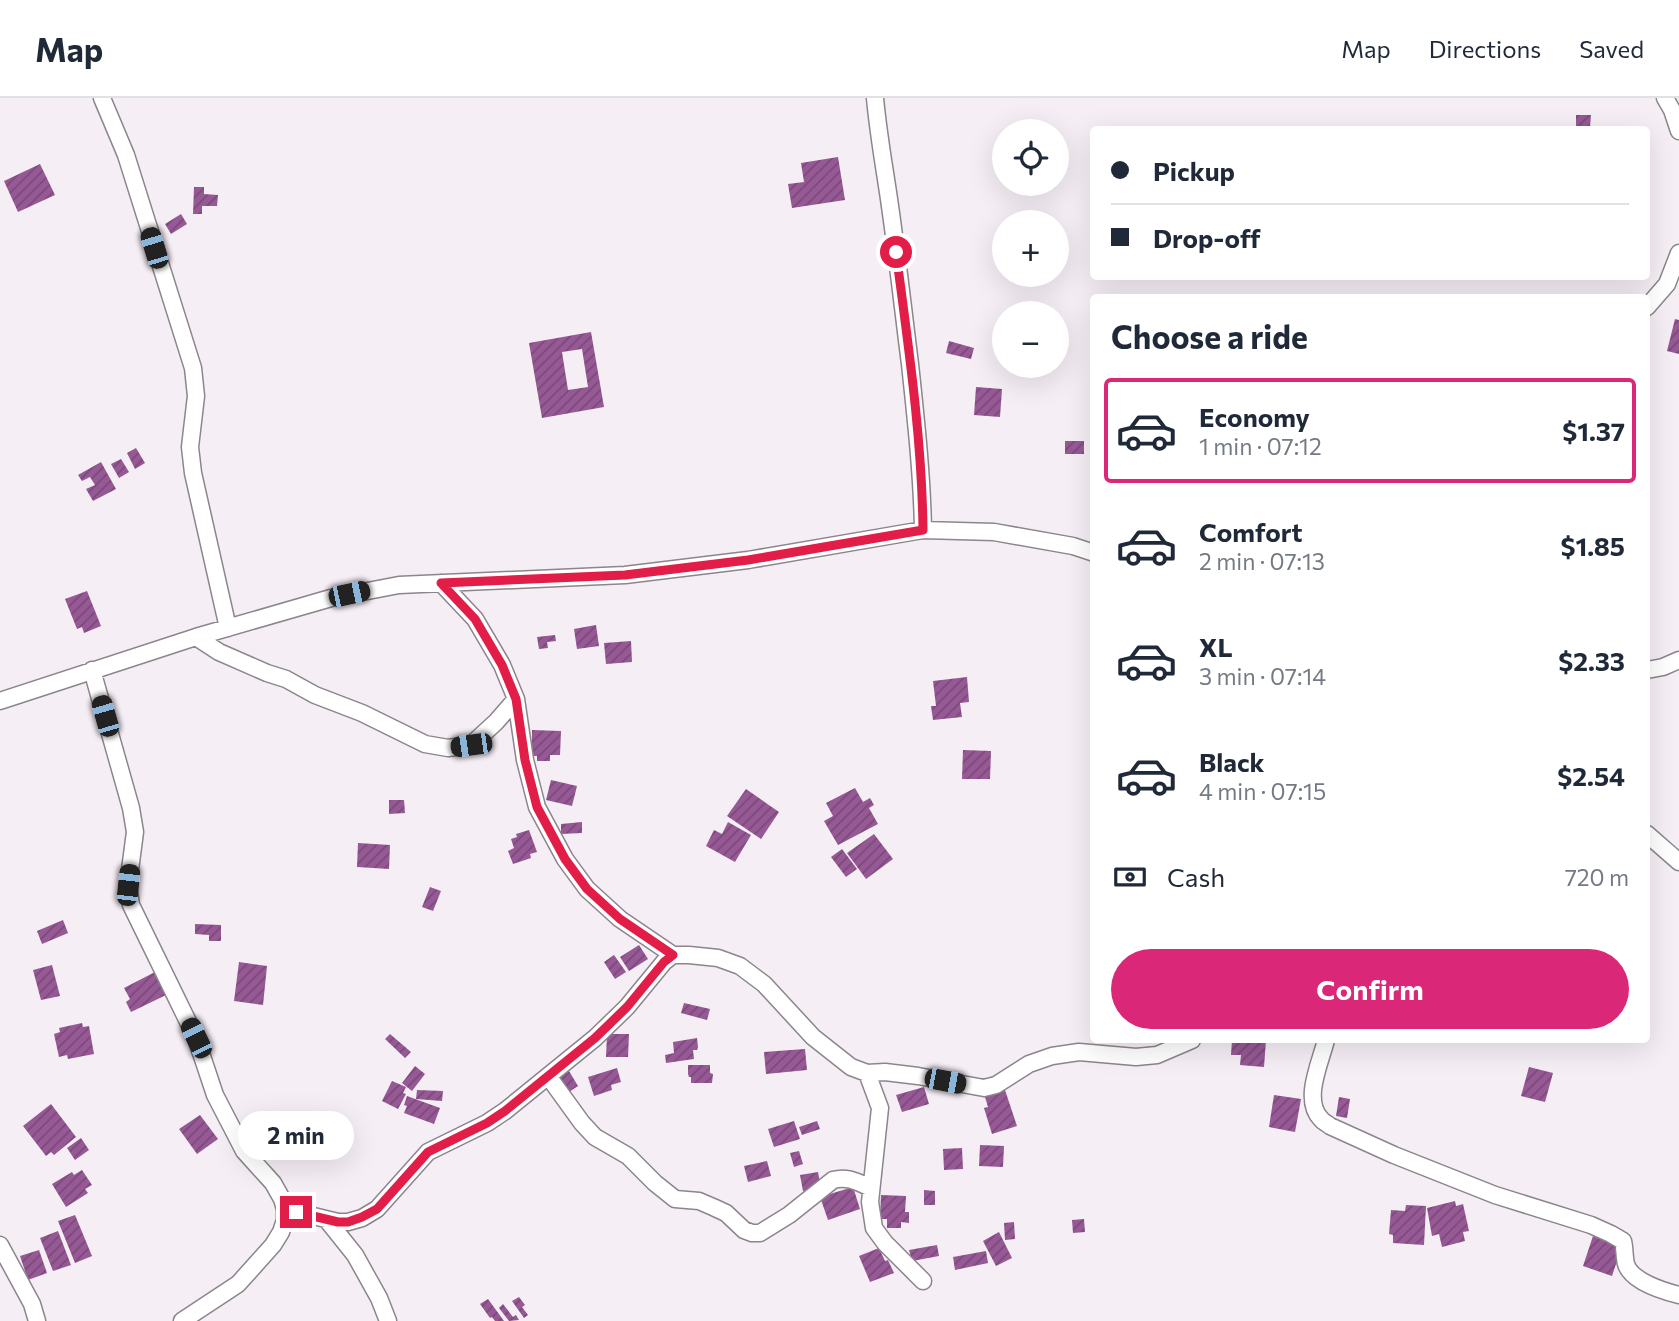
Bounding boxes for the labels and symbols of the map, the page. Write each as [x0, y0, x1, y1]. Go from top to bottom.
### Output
car [138, 225, 171, 271]
route start [880, 236, 912, 268]
car [327, 579, 372, 609]
car [90, 693, 121, 739]
car [449, 732, 494, 758]
car [116, 863, 141, 907]
car [178, 1015, 215, 1061]
car [923, 1067, 968, 1095]
callout: 2 min [238, 1110, 354, 1160]
route end [280, 1196, 312, 1228]

